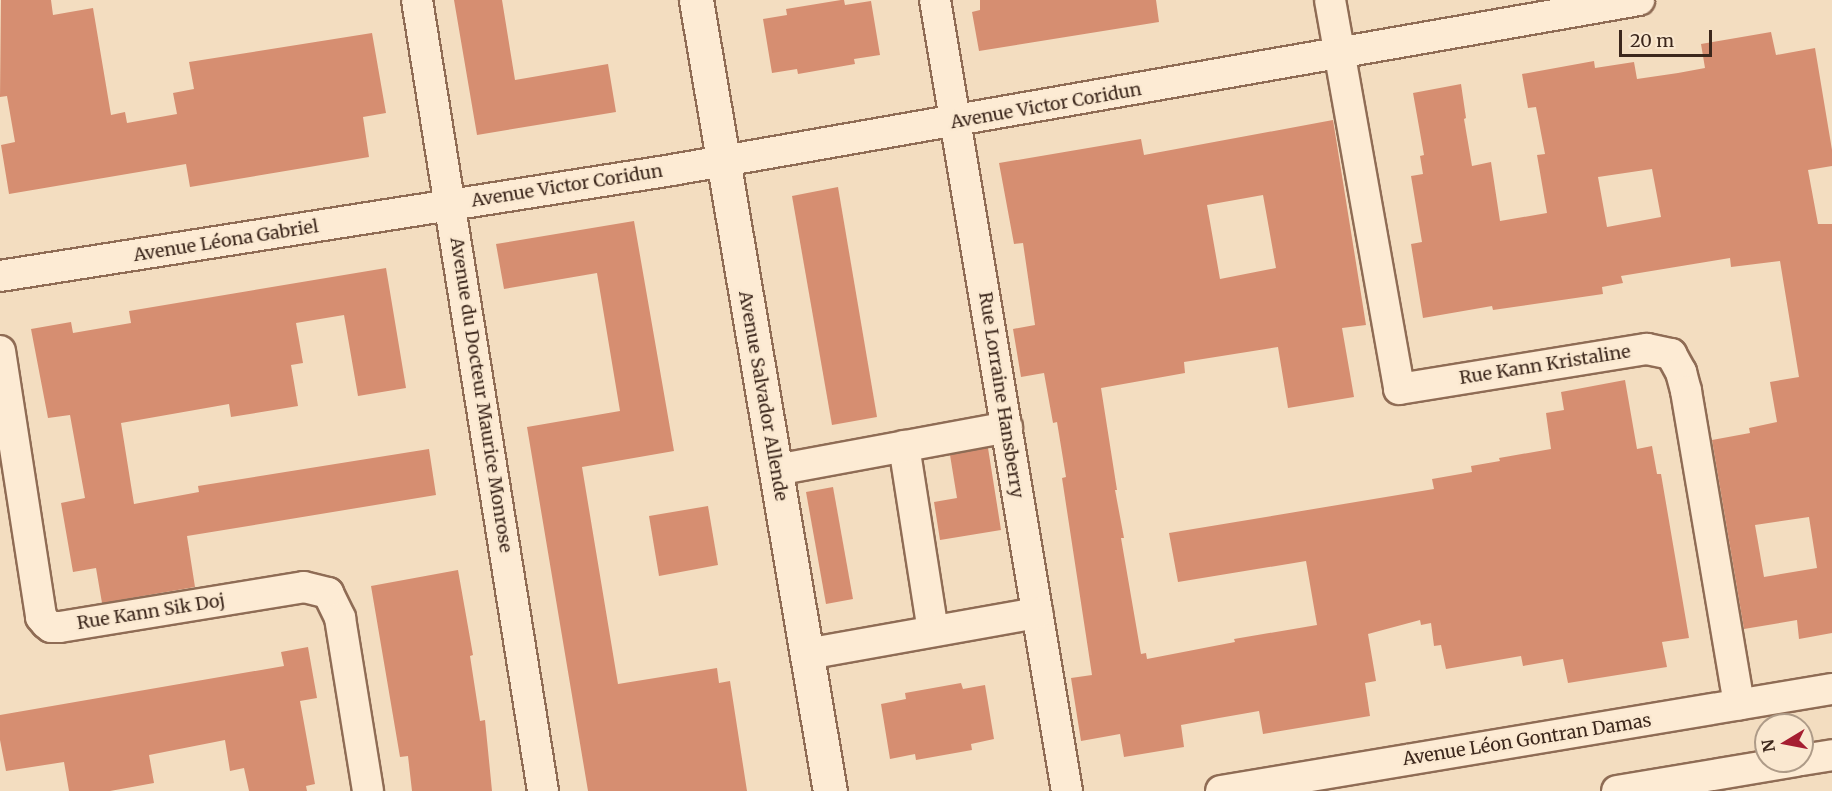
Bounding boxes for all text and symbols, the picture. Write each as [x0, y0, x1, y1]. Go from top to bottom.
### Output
scale bar [1622, 18, 1715, 56]
text: 20 m [1630, 29, 1674, 52]
street label: Avenue Victor Coridun [949, 79, 1143, 133]
street label: Avenue Victor Coridun [470, 160, 664, 212]
street label: Avenue Léona Gabriel [132, 216, 320, 266]
street label: Avenue du Docteur Maurice Monrose [445, 236, 517, 554]
street label: Avenue Salvador Allende [734, 289, 792, 503]
street label: Rue Lorraine Hansberry [974, 290, 1028, 500]
street label: Rue Kann Kristaline [1458, 341, 1632, 389]
street label: Rue Kann Sik Doj [75, 590, 227, 634]
street label: Avenue Léon Gontran Damas [1401, 710, 1653, 770]
north arrow [1754, 713, 1814, 773]
text: N [1757, 738, 1779, 754]

